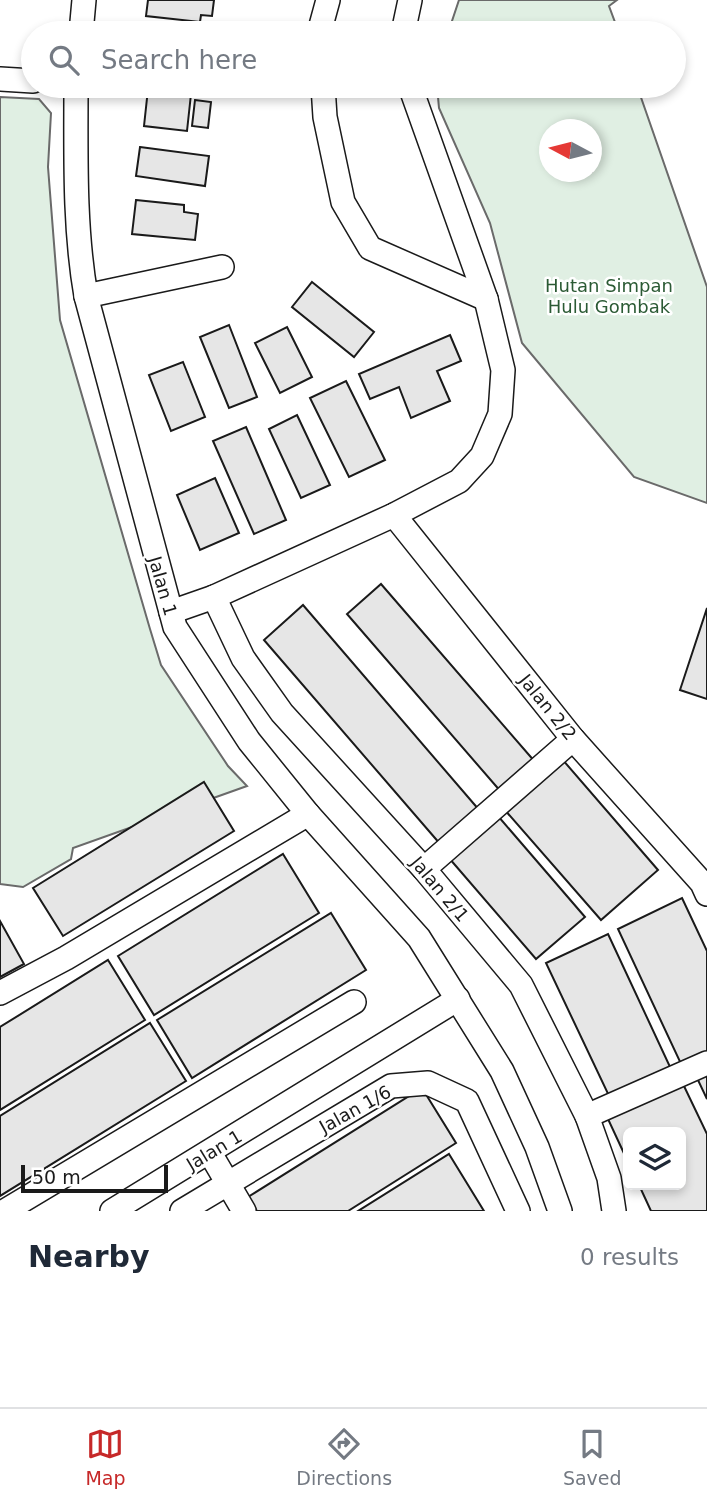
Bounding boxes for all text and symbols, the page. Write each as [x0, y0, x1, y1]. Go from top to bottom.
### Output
search box [21, 21, 686, 98]
icon: search [45, 41, 83, 79]
text: Search here [101, 45, 257, 75]
north arrow [539, 119, 602, 182]
park label: Hutan Simpan Hulu Gombak [545, 275, 673, 317]
street label: Jalan 1 [144, 553, 181, 618]
street label: Jalan 2/2 [515, 669, 581, 744]
street label: Jalan 2/1 [406, 851, 473, 926]
street label: Jalan 1/6 [315, 1081, 394, 1138]
street label: Jalan 1 [182, 1125, 246, 1175]
map controls [623, 1127, 686, 1190]
button: layers [623, 1127, 686, 1190]
scale bar [21, 1162, 168, 1194]
text: 50 m [32, 1166, 81, 1188]
text: Nearby [28, 1239, 150, 1274]
text: 0 results [580, 1244, 679, 1270]
tab: Map [85, 1425, 126, 1489]
tab: Directions [296, 1425, 392, 1489]
tab: Saved [563, 1425, 622, 1489]

